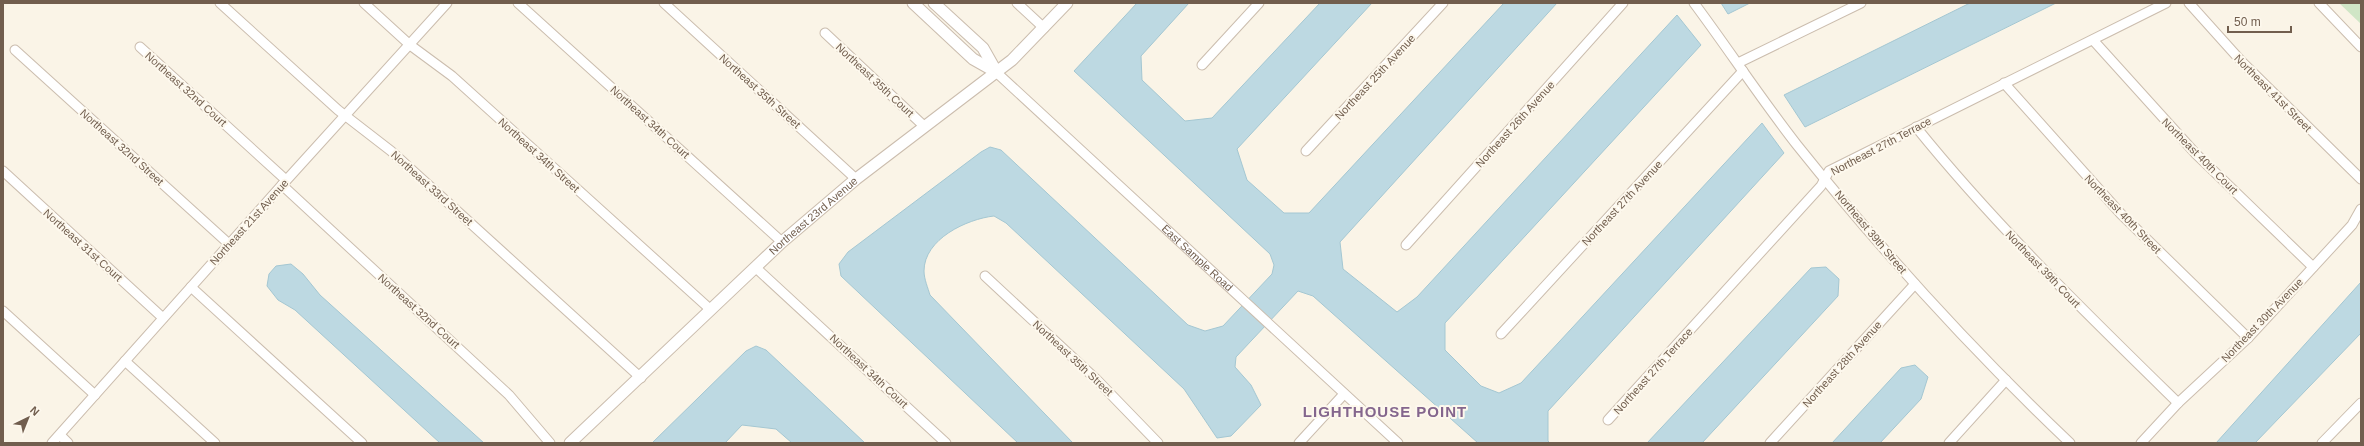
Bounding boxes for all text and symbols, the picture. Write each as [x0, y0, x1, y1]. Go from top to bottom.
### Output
scale bar [2228, 8, 2291, 34]
text: 50 m [2234, 15, 2261, 29]
street label: Northeast 25th Avenue [1333, 32, 1417, 122]
street label: Northeast 35th Court [834, 41, 916, 119]
street label: Northeast 32nd Court [143, 49, 229, 129]
street label: Northeast 35th Street [717, 52, 803, 130]
street label: Northeast 41st Street [2232, 52, 2314, 134]
street label: Northeast 26th Avenue [1473, 78, 1557, 170]
street label: Northeast 34th Court [608, 83, 692, 161]
street label: Northeast 32nd Street [78, 107, 166, 187]
street label: Northeast 27th Terrace [1829, 114, 1933, 178]
street label: Northeast 34th Street [496, 116, 582, 194]
street label: Northeast 40th Court [2160, 116, 2240, 196]
street label: Northeast 33rd Street [389, 148, 475, 228]
street label: Northeast 27th Avenue [1580, 158, 1664, 248]
street label: Northeast 40th Street [2082, 172, 2164, 256]
street label: Northeast 23rd Avenue [767, 174, 860, 257]
street label: Northeast 21st Avenue [207, 177, 291, 267]
street label: Northeast 39th Street [1833, 188, 1909, 276]
street label: Northeast 31st Court [41, 207, 125, 283]
street label: East Sample Road [1160, 222, 1235, 293]
street label: Northeast 39th Court [2003, 228, 2083, 310]
street label: Northeast 32nd Court [376, 271, 462, 351]
street label: Northeast 30th Avenue [2219, 276, 2305, 364]
street label: Northeast 35th Street [1031, 318, 1115, 398]
street label: Northeast 28th Avenue [1800, 318, 1884, 410]
street label: Northeast 27th Terrace [1611, 325, 1695, 417]
street label: Northeast 34th Court [828, 332, 910, 410]
north arrow [8, 398, 48, 438]
district label: LIGHTHOUSE POINT [1303, 403, 1467, 420]
text: N [28, 404, 42, 418]

